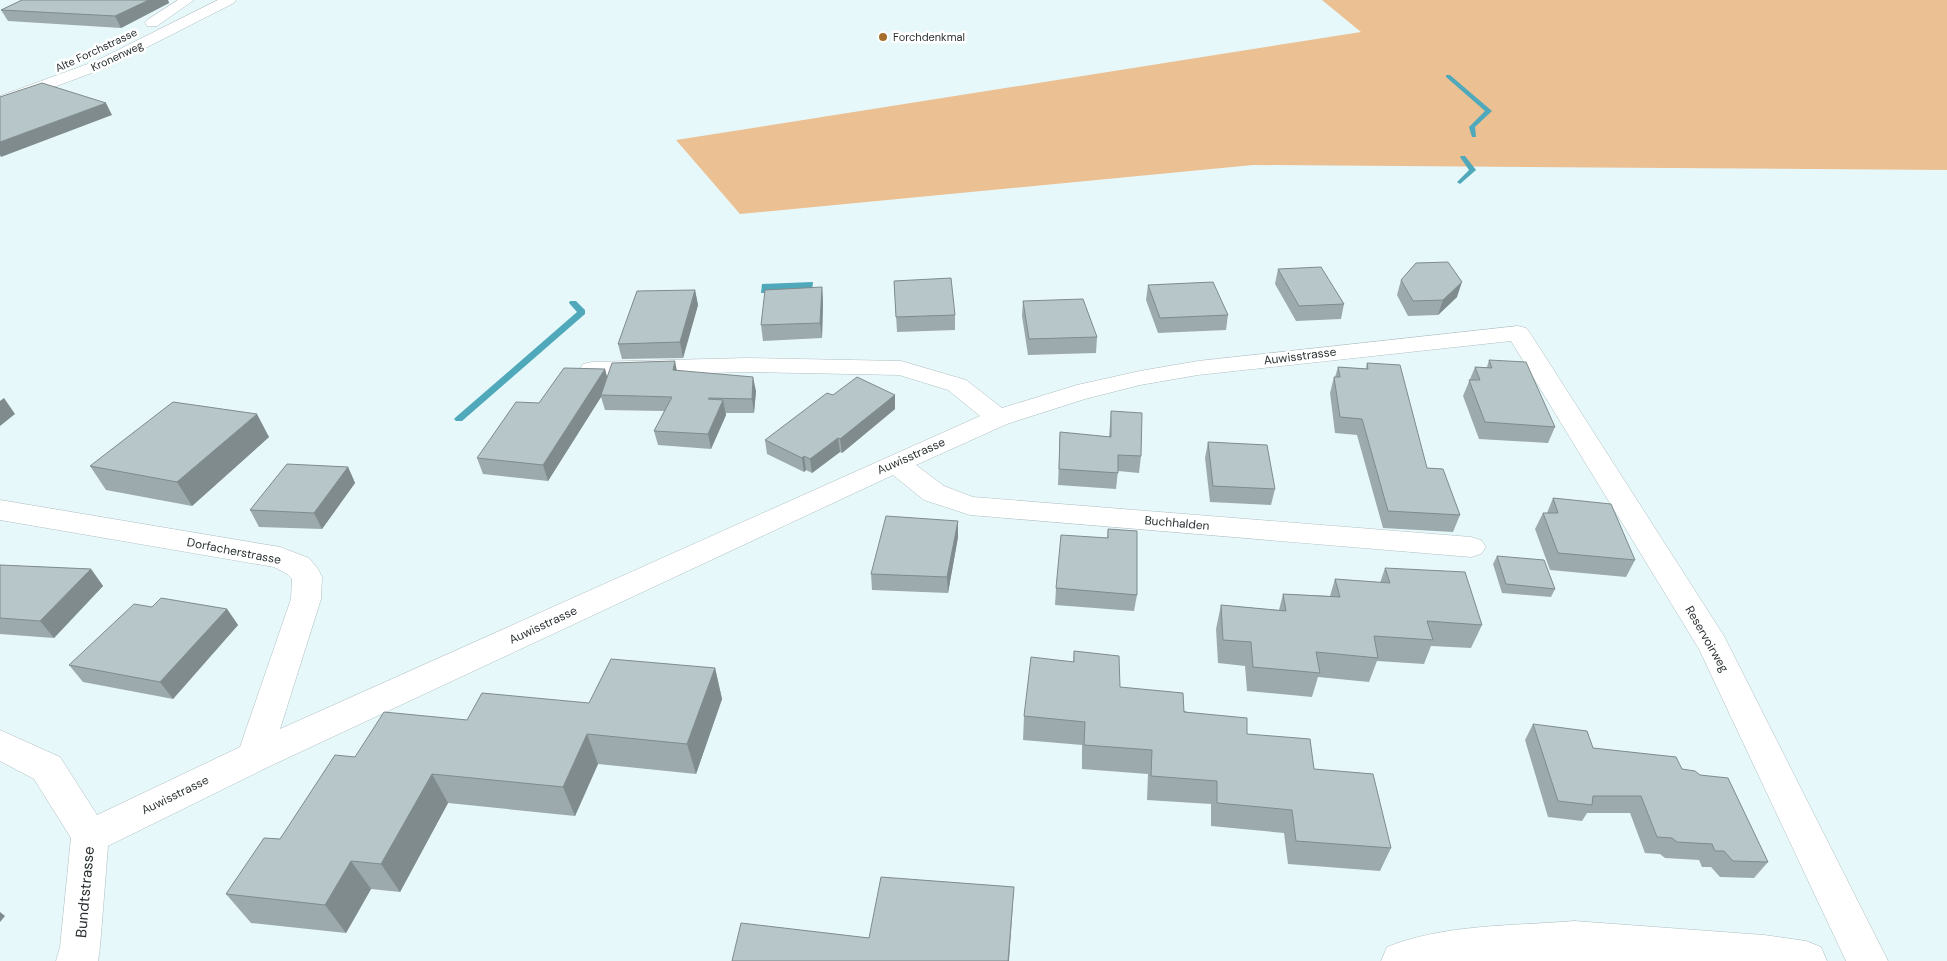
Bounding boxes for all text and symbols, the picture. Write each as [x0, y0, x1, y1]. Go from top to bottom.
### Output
street label: Alte Forchstrasse [53, 25, 139, 75]
place label: Forchdenkmal [893, 30, 965, 44]
marker: Forchdenkmal [877, 31, 889, 43]
street label: Kronenweg [89, 38, 145, 74]
street label: Auwisstrasse [1263, 344, 1337, 368]
street label: Auwisstrasse [874, 434, 948, 478]
street label: Buchhalden [1144, 512, 1210, 534]
street label: Dorfacherstrasse [186, 534, 283, 568]
street label: Auwisstrasse [507, 602, 580, 648]
street label: Reservoirweg [1682, 603, 1733, 675]
street label: Auwisstrasse [139, 772, 212, 818]
street label: Bundtstrasse [71, 845, 99, 939]

